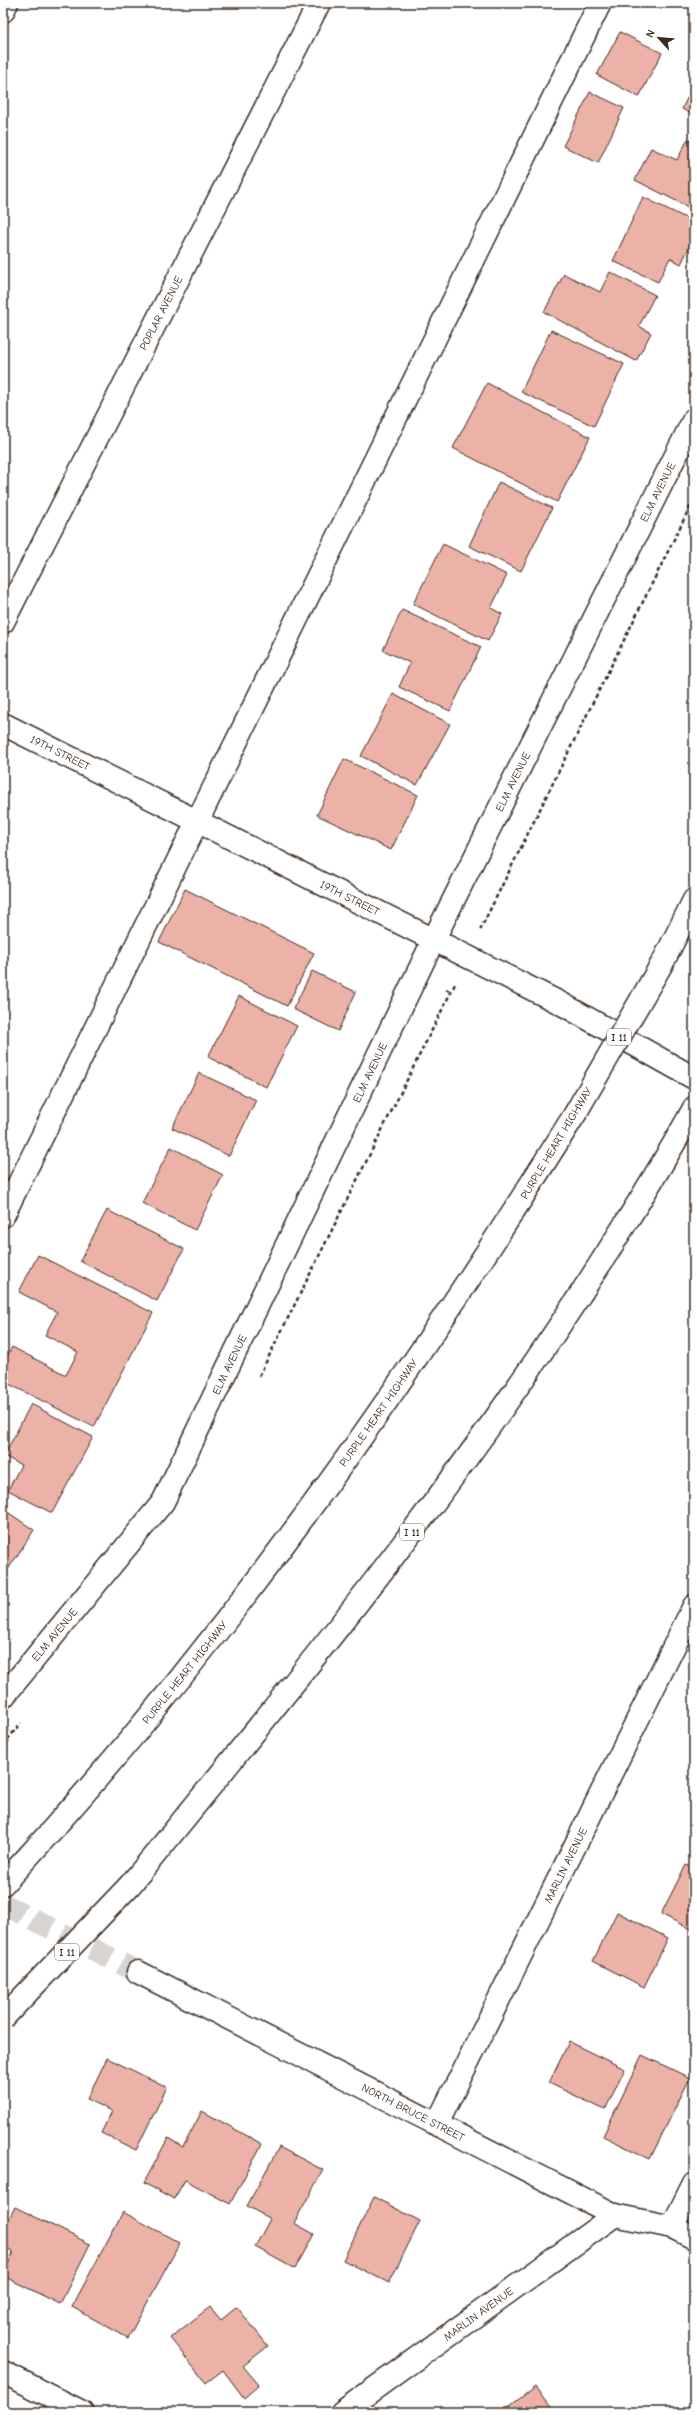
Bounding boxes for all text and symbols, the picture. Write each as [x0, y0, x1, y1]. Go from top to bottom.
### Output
north arrow [639, 18, 679, 58]
text: N [643, 28, 658, 40]
street label: POPLAR AVENUE [137, 274, 186, 352]
street label: ELM AVENUE [638, 460, 679, 524]
street label: 19TH STREET [28, 733, 92, 774]
street label: ELM AVENUE [493, 750, 534, 814]
street label: 19TH STREET [318, 878, 382, 919]
road number: I 11 [607, 1029, 631, 1045]
street label: ELM AVENUE [350, 1040, 390, 1105]
street label: PURPLE HEART HIGHWAY [518, 1085, 595, 1202]
street label: ELM AVENUE [210, 1332, 250, 1397]
street label: PURPLE HEART HIGHWAY [337, 1356, 421, 1469]
road number: I 11 [400, 1524, 424, 1540]
street label: ELM AVENUE [29, 1605, 81, 1664]
street label: PURPLE HEART HIGHWAY [140, 1618, 230, 1727]
street label: MARLIN AVENUE [542, 1825, 590, 1905]
road number: I 11 [55, 1944, 79, 1960]
street label: NORTH BRUCE STREET [359, 2081, 467, 2144]
street label: MARLIN AVENUE [441, 2284, 516, 2344]

